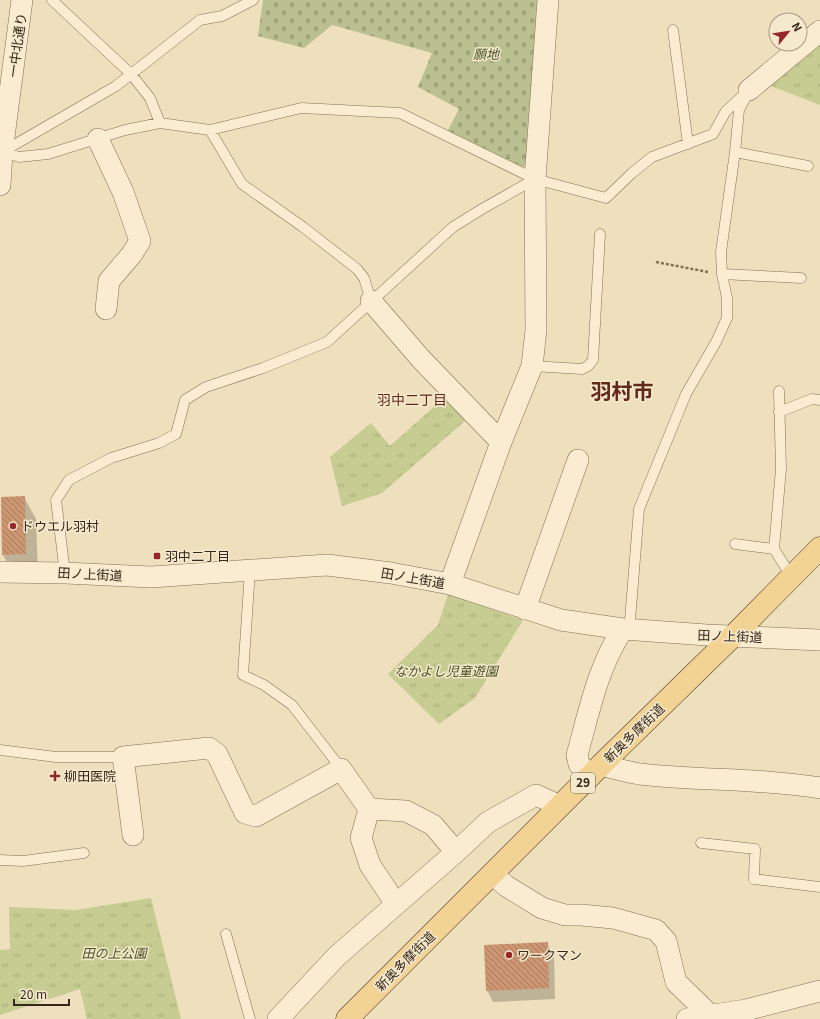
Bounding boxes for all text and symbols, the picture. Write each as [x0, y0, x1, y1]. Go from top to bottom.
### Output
street label: 一中北通り [3, 11, 30, 78]
north arrow [768, 12, 808, 52]
text: N [789, 19, 807, 34]
park label: 願地 [473, 44, 501, 63]
district label: 羽村市 [591, 375, 654, 405]
district label: 羽中二丁目 [377, 389, 447, 409]
place label: ドウエル羽村 [21, 516, 99, 535]
marker: ドウエル羽村 [8, 521, 18, 531]
place label: 羽中二丁目 [165, 546, 230, 565]
marker: 羽中二丁目 [152, 551, 162, 561]
street label: 田ノ上街道 [57, 562, 123, 585]
street label: 田ノ上街道 [379, 563, 447, 593]
street label: 田ノ上街道 [697, 625, 763, 646]
park label: なかよし児童遊園 [394, 661, 500, 680]
street label: 新奥多摩街道 [599, 699, 668, 767]
place label: 柳田医院 [64, 766, 116, 785]
marker: 柳田医院 [49, 770, 61, 782]
road number: 29 [571, 773, 595, 793]
street label: 新奥多摩街道 [370, 926, 439, 995]
park label: 田の上公園 [81, 943, 148, 962]
place label: ワークマン [517, 945, 582, 964]
marker: ワークマン [504, 950, 514, 960]
scale bar [14, 981, 69, 1007]
text: 20 m [20, 985, 47, 1002]

